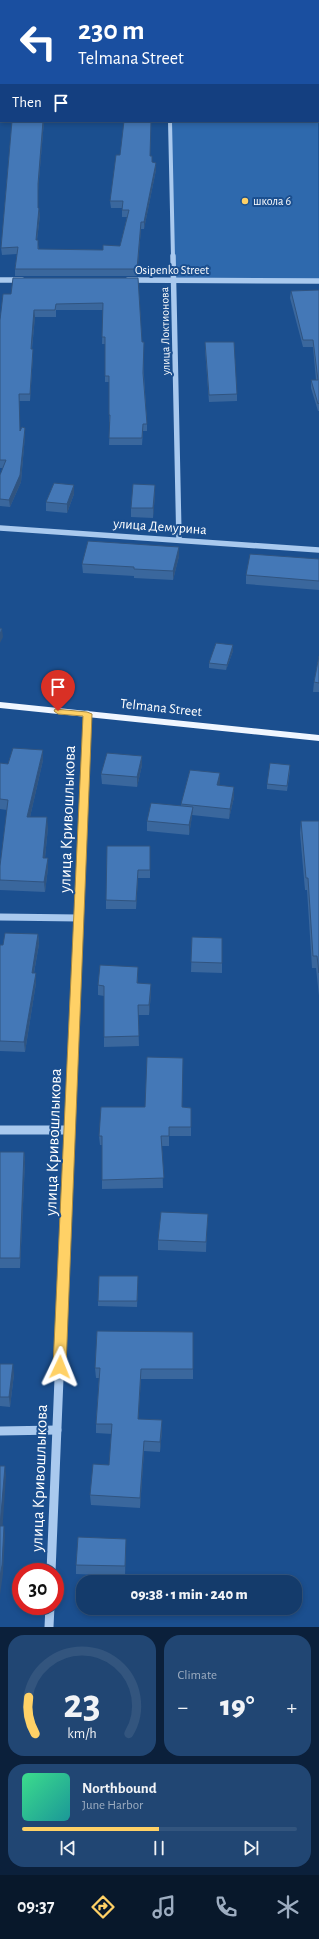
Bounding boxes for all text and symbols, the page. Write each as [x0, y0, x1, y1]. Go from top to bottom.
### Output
icon: left [12, 16, 64, 68]
text: 230 m [78, 17, 145, 45]
text: Telmana Street [78, 50, 184, 68]
icon: arrive [50, 92, 72, 114]
text: Then [12, 95, 42, 110]
place label: школа 6 [253, 195, 291, 207]
marker: школа 6 [240, 196, 250, 206]
street label: Osipenko Street [135, 264, 209, 276]
street label: улица Локтионова [158, 286, 173, 376]
street label: улица Демурина [112, 517, 208, 537]
pin [41, 670, 75, 711]
icon: arrive [47, 676, 69, 698]
street label: Telmana Street [119, 697, 203, 719]
street label: улица Кривошлыкова [56, 745, 79, 894]
street label: улица Кривошлыкова [42, 1068, 65, 1217]
position arrow [39, 1346, 81, 1388]
street label: улица Кривошлыкова [28, 1404, 51, 1553]
speed limit sign: 30 [12, 1563, 64, 1615]
text: 09:38 · 1 min · 240 m [130, 1587, 248, 1602]
text: Climate [178, 1669, 217, 1682]
text: 23 [63, 1683, 101, 1724]
text: 19° [220, 1691, 254, 1721]
text: − [178, 1696, 188, 1718]
text: + [286, 1696, 297, 1718]
text: km/h [67, 1726, 96, 1740]
text: Northbound [82, 1781, 157, 1796]
text: June Harbor [82, 1799, 143, 1812]
icon: previous [57, 1837, 79, 1859]
icon: pause [148, 1837, 170, 1859]
icon: next [240, 1837, 262, 1859]
icon: directions [89, 1893, 117, 1921]
icon: music [150, 1893, 178, 1921]
icon: phone [212, 1893, 240, 1921]
icon: climate [274, 1893, 302, 1921]
text: 09:37 [17, 1898, 55, 1916]

